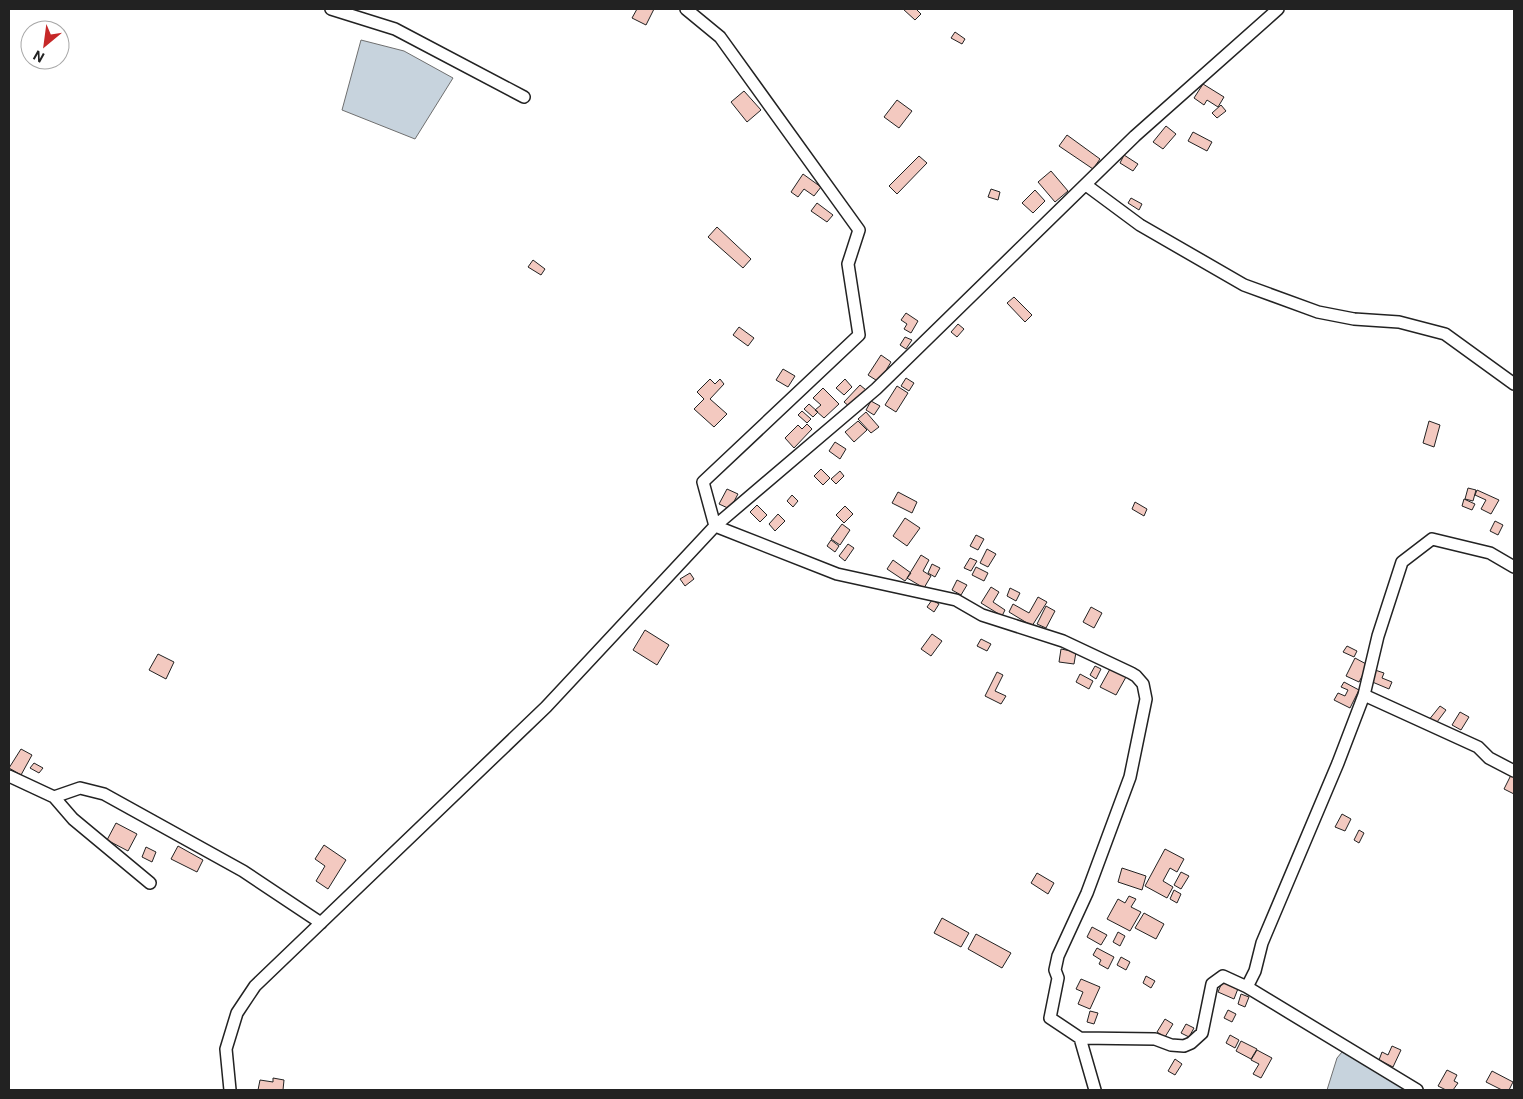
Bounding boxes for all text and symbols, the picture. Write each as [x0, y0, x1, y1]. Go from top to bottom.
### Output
north arrow [20, 20, 70, 70]
text: N [30, 47, 47, 66]

